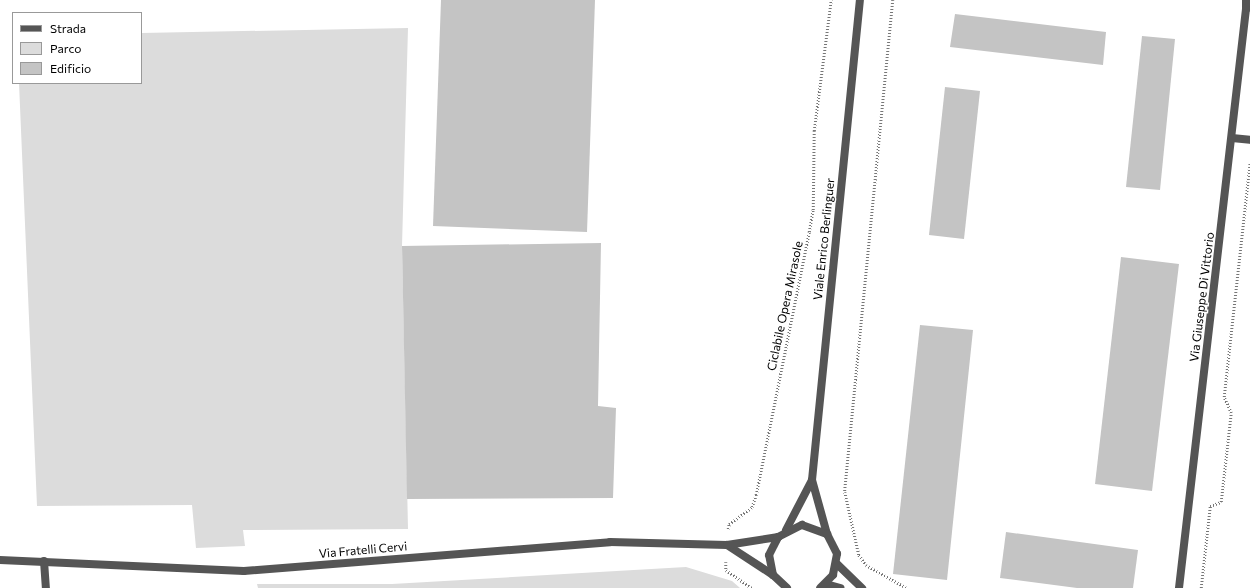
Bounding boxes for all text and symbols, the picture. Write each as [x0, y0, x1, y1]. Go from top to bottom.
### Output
legend [12, 12, 142, 84]
text: Strada [50, 21, 86, 35]
text: Parco [50, 41, 82, 55]
text: Edificio [50, 61, 91, 75]
street label: Viale Enrico Berlinguer [810, 177, 838, 301]
street label: Via Giuseppe Di Vittorio [1187, 231, 1217, 363]
street label: Ciclabile Opera Mirasole [764, 240, 806, 372]
street label: Via Fratelli Cervi [318, 539, 408, 561]

